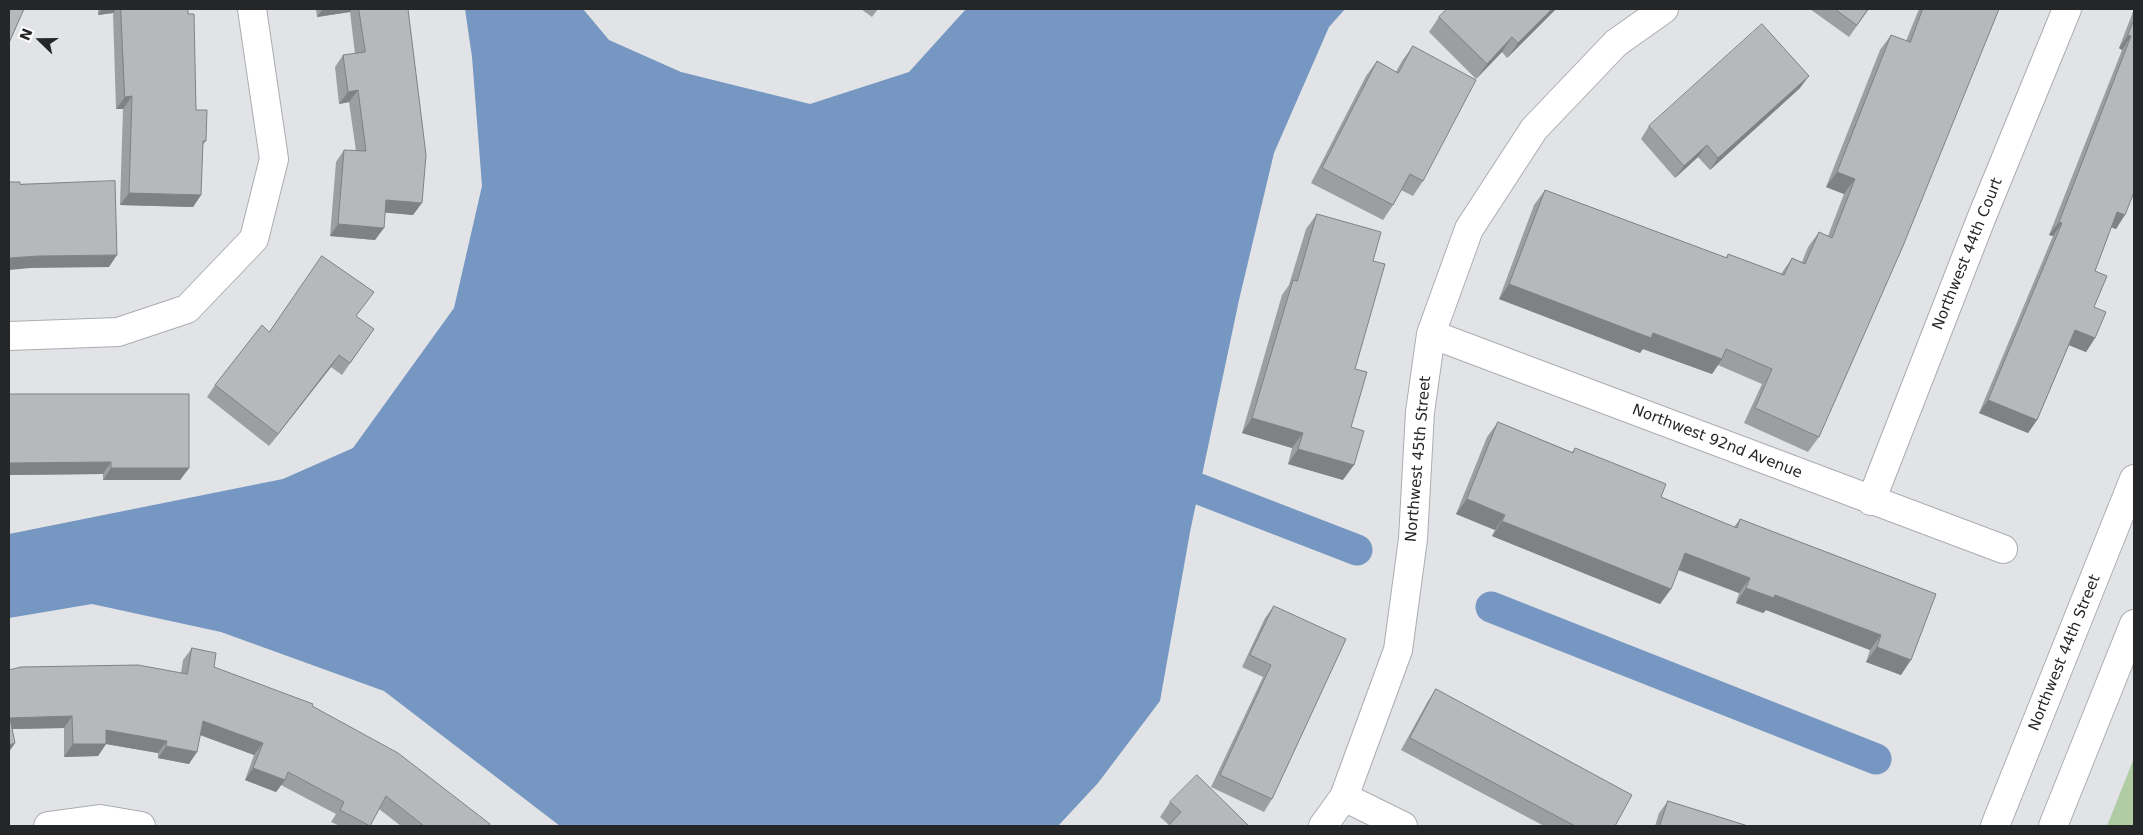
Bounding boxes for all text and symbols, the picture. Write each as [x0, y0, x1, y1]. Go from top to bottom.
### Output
north arrow [15, 15, 65, 65]
text: N [16, 26, 36, 43]
street label: Northwest 44th Court [1929, 175, 2007, 333]
street label: Northwest 45th Street [1403, 375, 1435, 543]
street label: Northwest 92nd Avenue [1630, 401, 1804, 483]
street label: Northwest 44th Street [2025, 572, 2105, 734]

